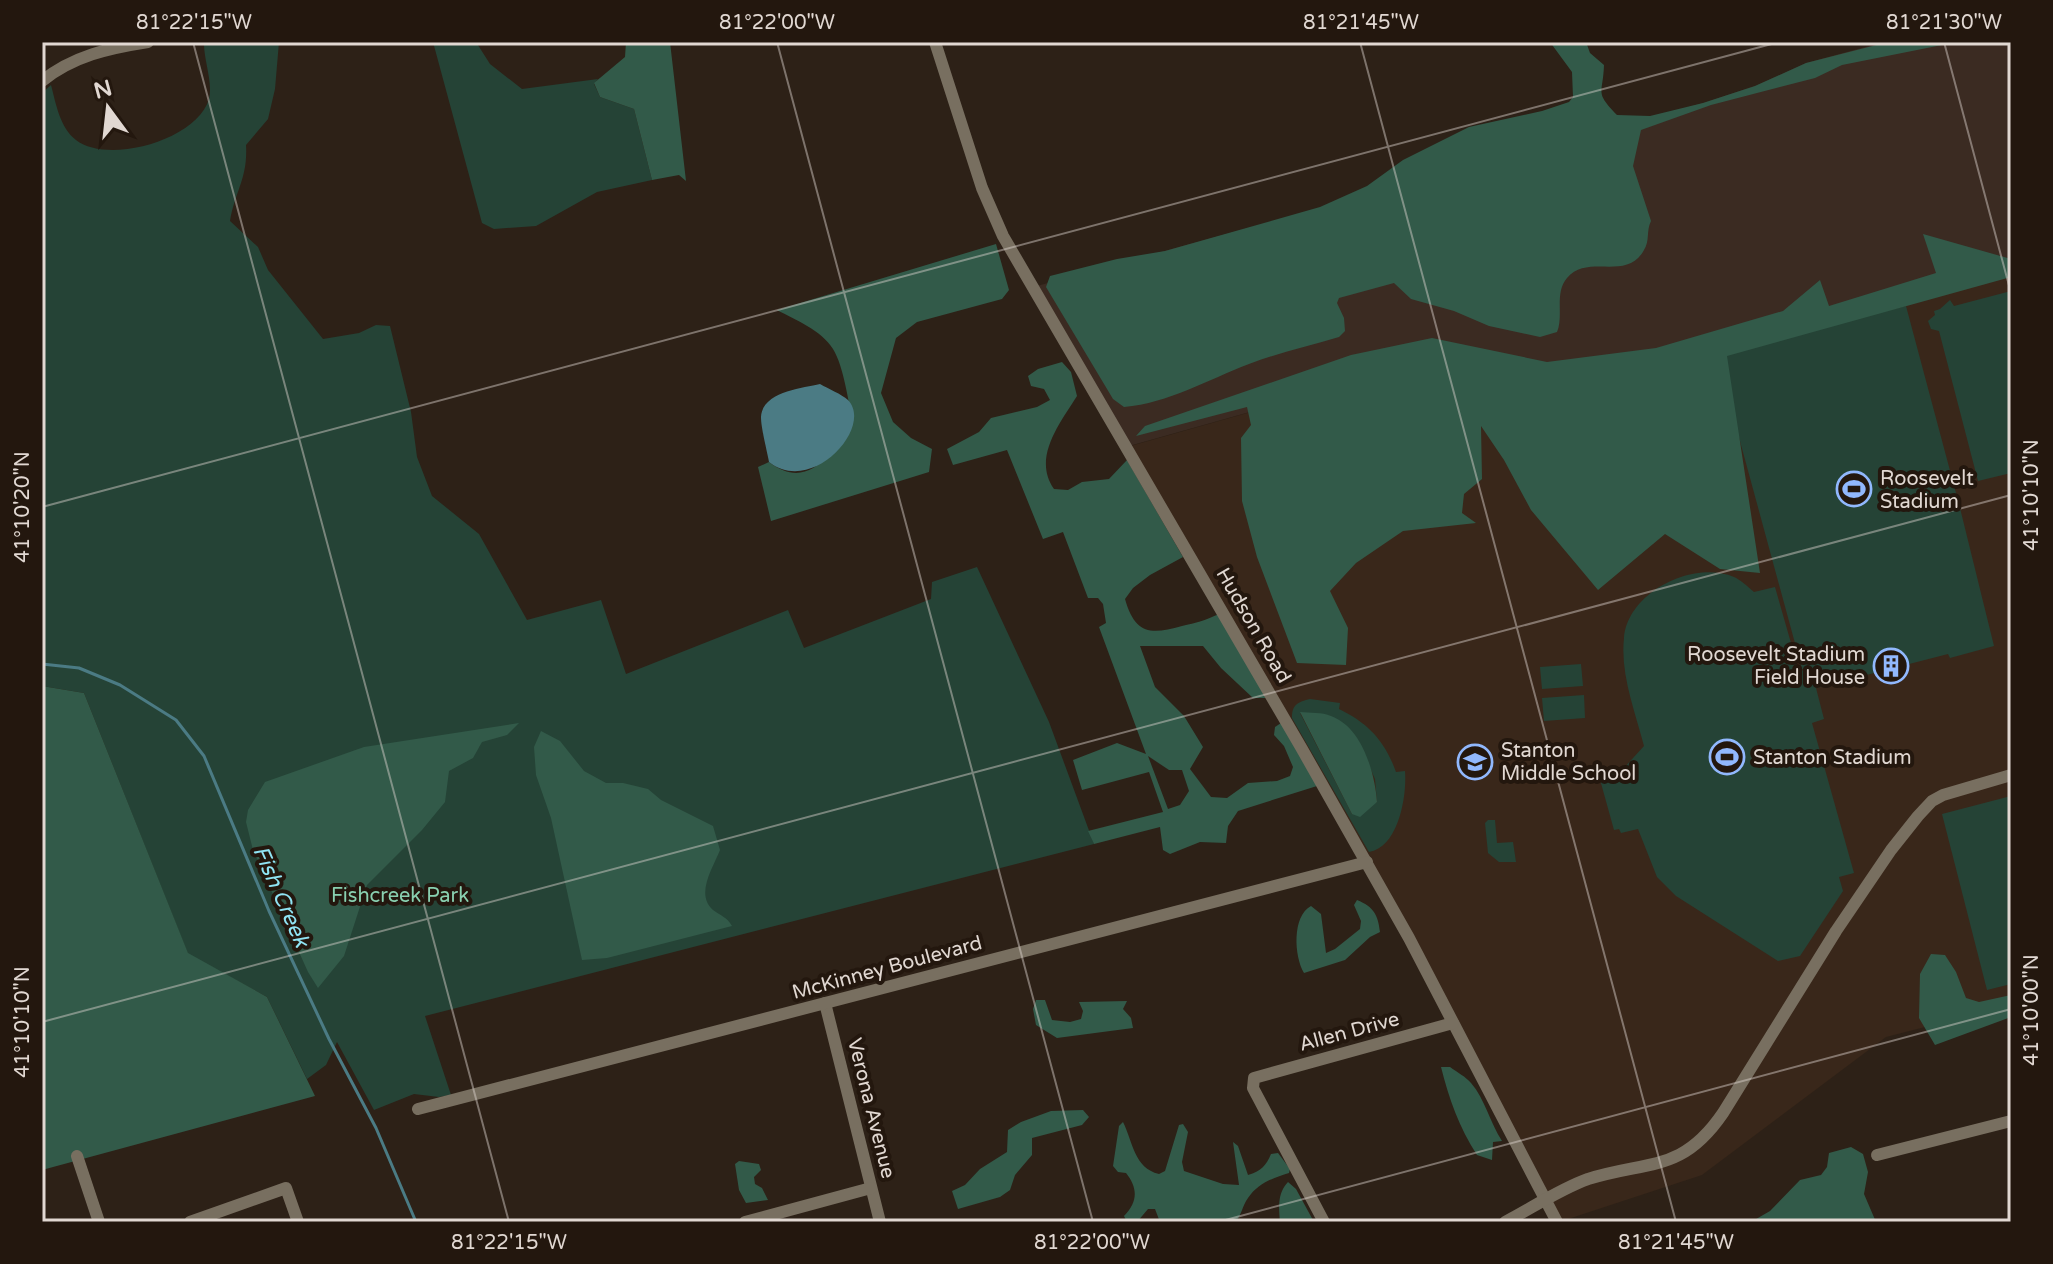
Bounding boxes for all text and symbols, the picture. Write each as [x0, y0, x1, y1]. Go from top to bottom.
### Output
text: 81°22'15"W [136, 11, 252, 35]
text: 81°22'00"W [719, 11, 835, 35]
text: 81°21'45"W [1303, 11, 1419, 35]
text: 81°21'30"W [1886, 11, 2002, 35]
north arrow [68, 68, 148, 148]
text: N [91, 75, 115, 104]
text: 41°10'10"N [2020, 439, 2044, 551]
text: 41°10'20"N [11, 451, 35, 563]
place label: Roosevelt Stadium [1880, 467, 1974, 514]
sports icon: Roosevelt Stadium [1835, 470, 1873, 508]
street label: Hudson Road [1210, 564, 1296, 687]
place label: Roosevelt Stadium Field House [1687, 643, 1865, 690]
building icon: Roosevelt Stadium Field House [1872, 647, 1910, 685]
sports icon: Stanton Stadium [1708, 738, 1746, 776]
place label: Stanton Middle School [1501, 739, 1636, 786]
school or university icon: Stanton Middle School [1456, 743, 1494, 781]
place label: Stanton Stadium [1753, 746, 1912, 770]
water label: Fish Creek [247, 842, 316, 953]
park label: Fishcreek Park [331, 884, 469, 908]
street label: McKinney Boulevard [790, 931, 985, 1005]
text: 41°10'00"N [2020, 954, 2044, 1066]
text: 41°10'10"N [11, 966, 35, 1078]
street label: Allen Drive [1297, 1007, 1402, 1057]
street label: Verona Avenue [842, 1036, 900, 1181]
text: 81°22'15"W [451, 1231, 567, 1255]
text: 81°22'00"W [1034, 1231, 1150, 1255]
text: 81°21'45"W [1618, 1231, 1734, 1255]

